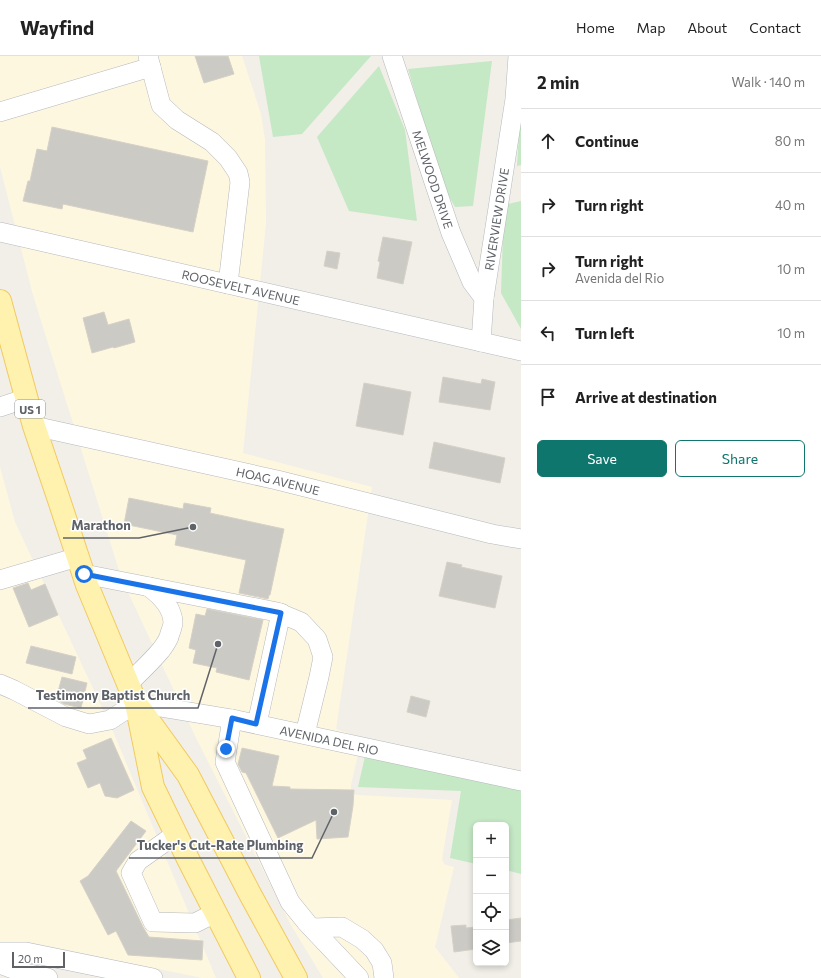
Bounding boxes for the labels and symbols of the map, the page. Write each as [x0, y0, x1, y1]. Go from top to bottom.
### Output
street label: MELWOOD DRIVE [410, 128, 456, 230]
street label: RIVERVIEW DRIVE [481, 167, 511, 271]
street label: ROOSEVELT AVENUE [180, 267, 301, 307]
road number: US 1 [15, 400, 45, 418]
street label: HOAG AVENUE [235, 464, 321, 497]
callout: Marathon [63, 513, 139, 538]
text: Marathon [71, 517, 131, 533]
route start [75, 565, 93, 583]
callout: Testimony Baptist Church [28, 683, 198, 708]
text: Testimony Baptist Church [36, 687, 190, 703]
street label: AVENIDA DEL RIO [278, 722, 380, 757]
route end [217, 740, 235, 758]
callout: Tucker's Cut-Rate Plumbing [129, 833, 312, 858]
text: Tucker's Cut-Rate Plumbing [137, 837, 303, 853]
scale bar [12, 950, 65, 969]

